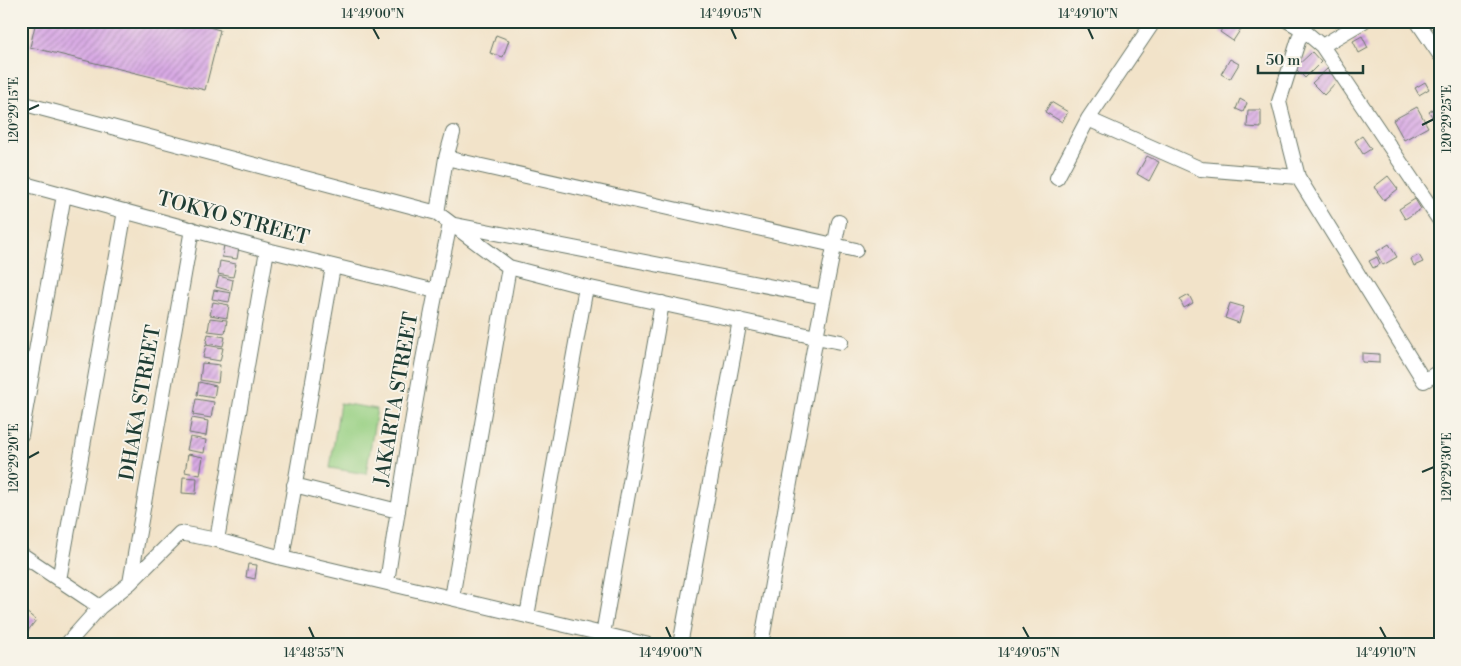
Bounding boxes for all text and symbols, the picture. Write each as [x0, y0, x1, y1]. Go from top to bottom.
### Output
text: 14°49'00"N [342, 7, 405, 22]
text: 14°49'05"N [700, 7, 762, 22]
text: 14°49'10"N [1058, 7, 1118, 22]
scale bar [1258, 42, 1364, 74]
text: 50 m [1266, 51, 1300, 70]
text: 120°29'15"E [7, 77, 22, 143]
text: 120°29'25"E [1440, 85, 1455, 153]
street label: TOKYO STREET [154, 187, 312, 251]
street label: JAKARTA STREET [369, 310, 425, 489]
street label: DHAKA STREET [115, 323, 167, 483]
text: 120°29'20"E [7, 423, 22, 493]
text: 120°29'30"E [1440, 433, 1455, 501]
text: 14°48'55"N [284, 646, 344, 661]
text: 14°49'00"N [640, 646, 703, 661]
text: 14°49'05"N [998, 646, 1060, 661]
text: 14°49'10"N [1356, 646, 1416, 661]

